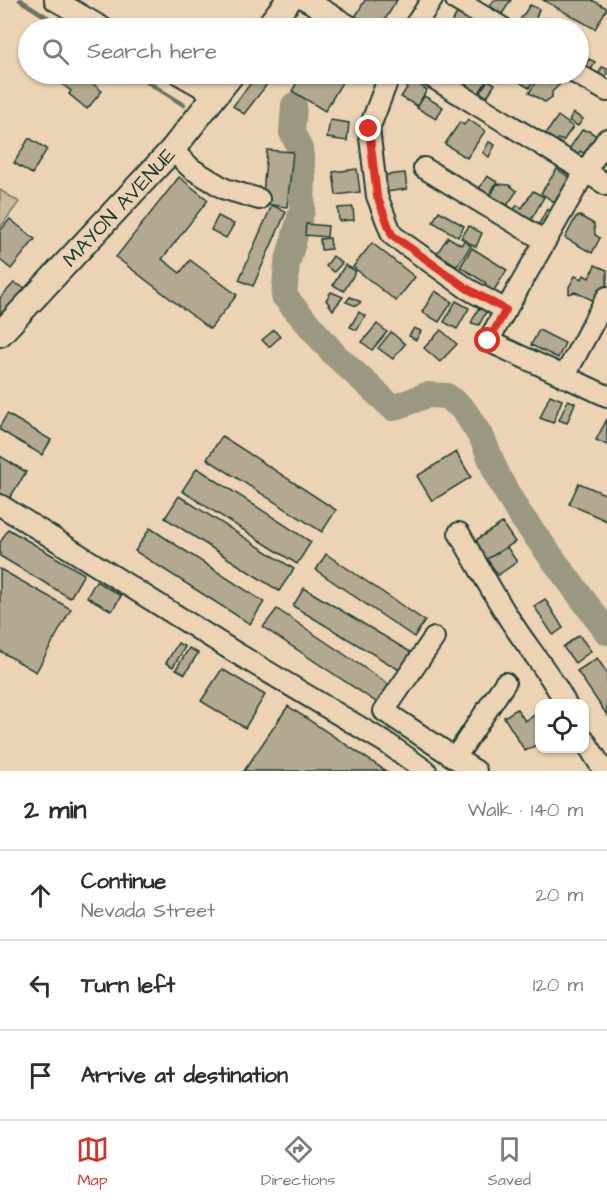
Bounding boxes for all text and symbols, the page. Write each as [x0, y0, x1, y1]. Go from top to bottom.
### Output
search box [18, 18, 589, 84]
icon: search [39, 35, 72, 68]
text: Search here [87, 36, 217, 67]
route end [355, 115, 381, 141]
street label: MAYON AVENUE [56, 140, 182, 273]
route start [474, 327, 500, 353]
map controls [535, 699, 589, 753]
button: locate [535, 699, 589, 753]
text: 2 min [24, 792, 86, 828]
text: Walk · 140 m [467, 796, 583, 824]
text: Continue [81, 866, 166, 897]
icon: ahead [24, 879, 57, 912]
text: 20 m [535, 881, 583, 909]
text: Nevada Street [81, 897, 215, 925]
icon: left [24, 969, 57, 1002]
text: Turn left [81, 970, 175, 1001]
text: 120 m [533, 971, 583, 999]
icon: arrive [24, 1059, 57, 1092]
text: Arrive at destination [81, 1060, 288, 1091]
tab: Map [76, 1133, 109, 1191]
tab: Directions [261, 1133, 335, 1191]
tab: Saved [487, 1133, 531, 1191]

